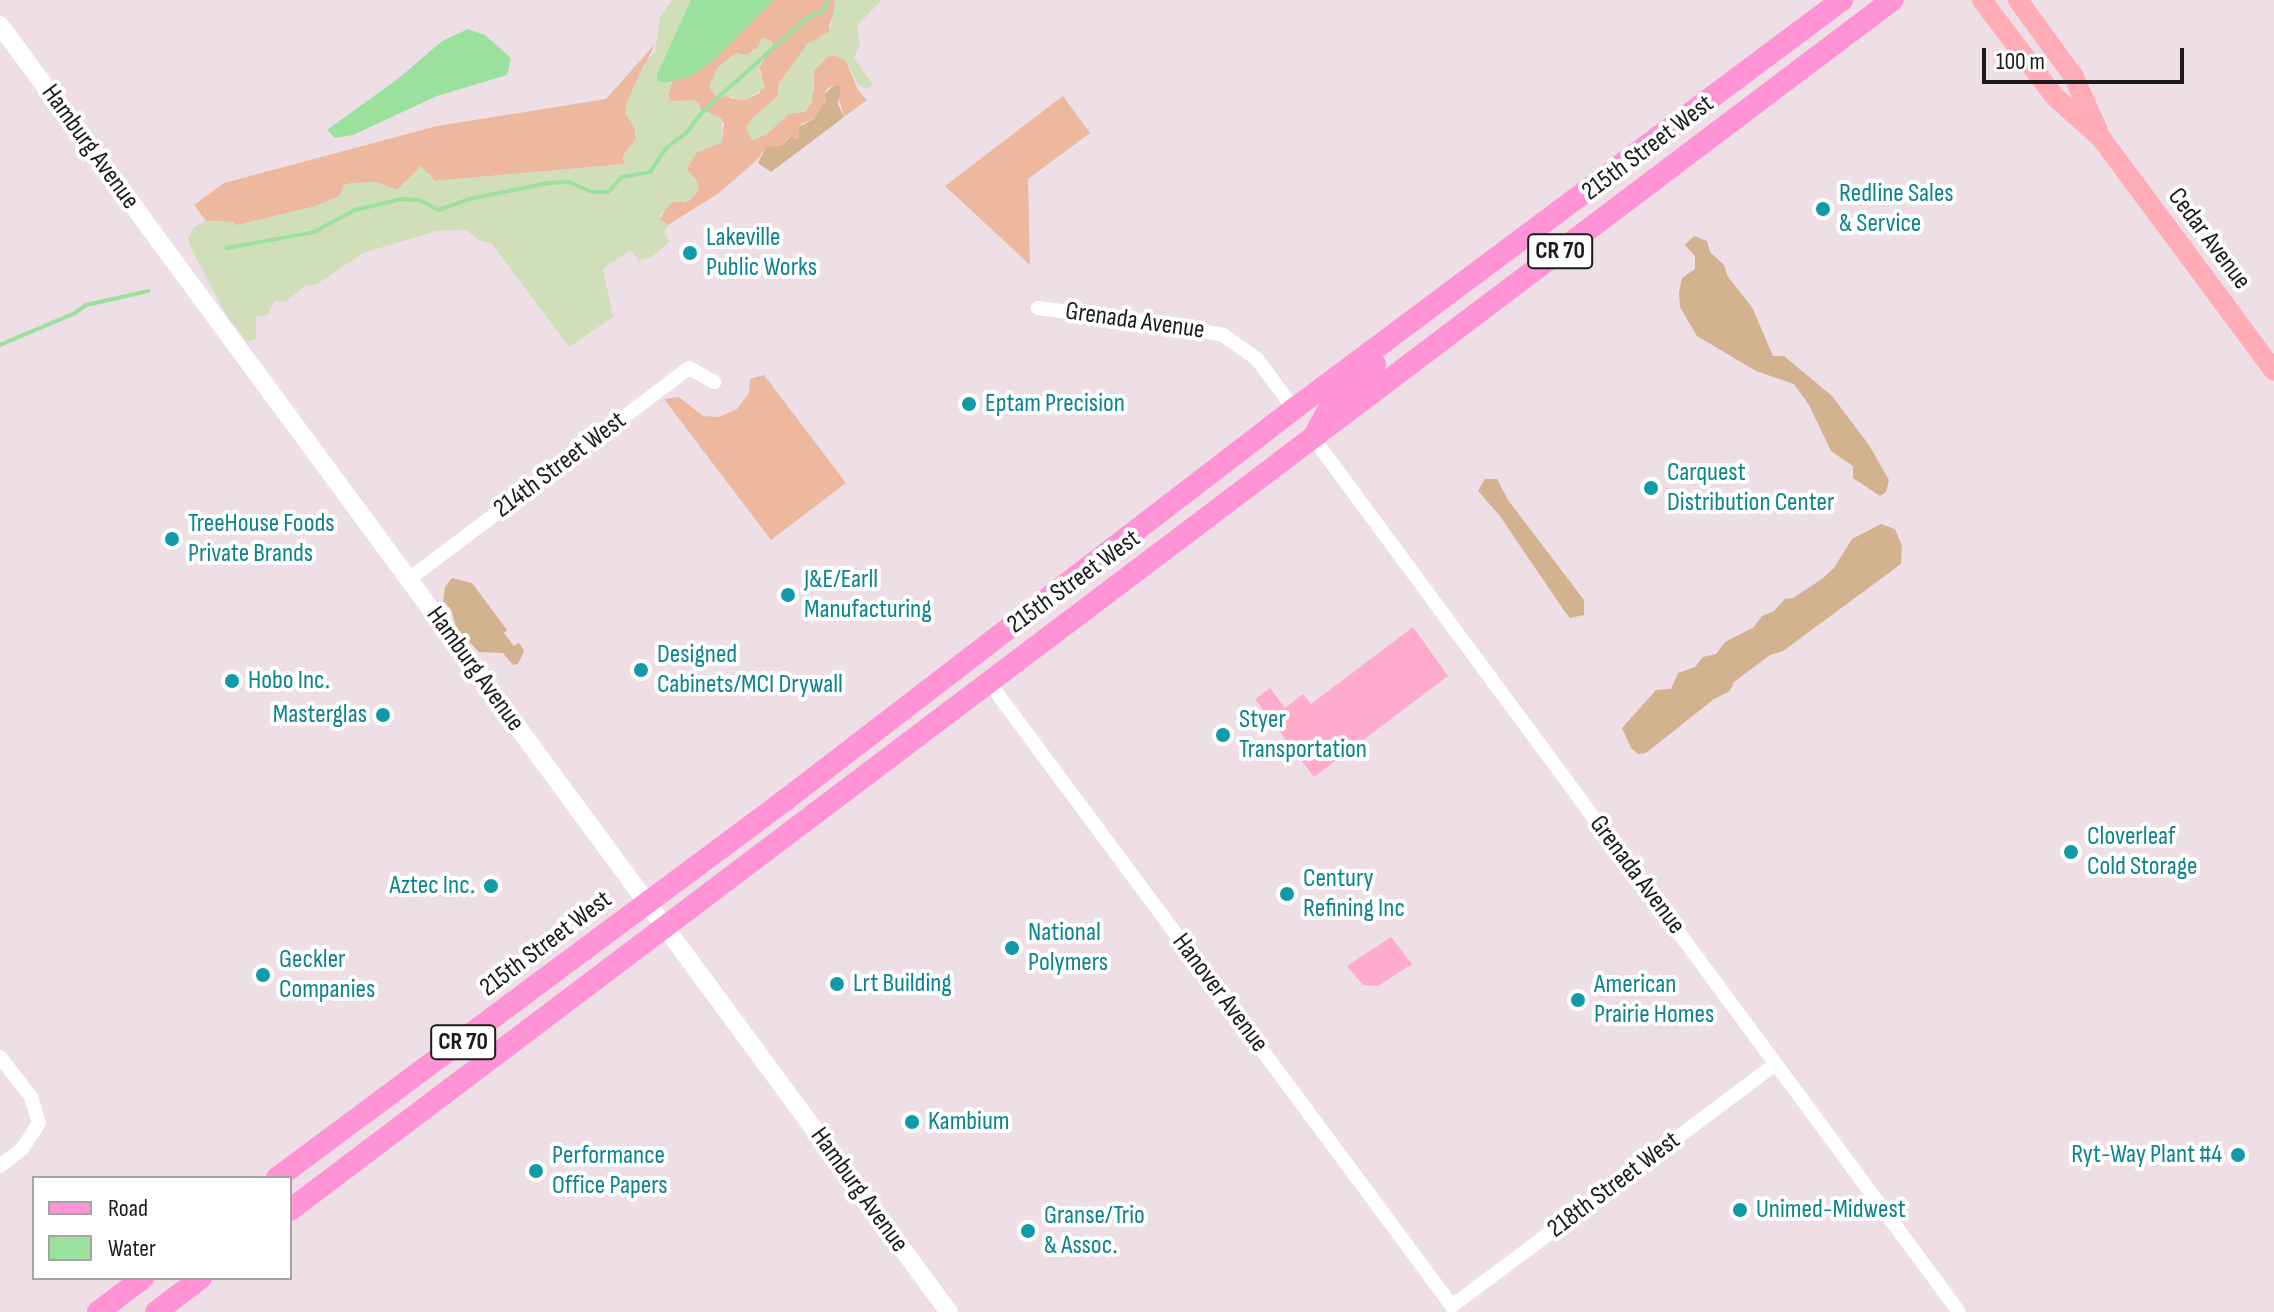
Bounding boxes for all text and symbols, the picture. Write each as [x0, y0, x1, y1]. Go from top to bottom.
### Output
scale bar [1986, 32, 2188, 82]
text: 100 m [1996, 47, 2045, 76]
street label: Hamburg Avenue [34, 79, 146, 215]
street label: 215th Street West [1576, 88, 1720, 208]
place label: Redline Sales & Service [1839, 178, 1954, 240]
street label: Cedar Avenue [2161, 182, 2257, 296]
marker: Redline Sales & Service [1814, 200, 1832, 218]
place label: Lakeville Public Works [706, 222, 817, 284]
road number: CR 70 [1526, 231, 1594, 271]
marker: Lakeville Public Works [681, 244, 699, 262]
street label: Grenada Avenue [1063, 296, 1207, 346]
place label: Eptam Precision [985, 388, 1125, 420]
marker: Eptam Precision [960, 395, 978, 413]
street label: 214th Street West [488, 405, 632, 525]
place label: Carquest Distribution Center [1667, 457, 1834, 518]
marker: Carquest Distribution Center [1642, 479, 1660, 497]
place label: TreeHouse Foods Private Brands [188, 508, 335, 570]
street label: 215th Street West [1001, 523, 1147, 641]
marker: TreeHouse Foods Private Brands [163, 530, 181, 548]
place label: J&E/Earll Manufacturing [804, 564, 932, 626]
marker: J&E/Earll Manufacturing [779, 586, 797, 604]
street label: Hamburg Avenue [419, 601, 531, 737]
place label: Designed Cabinets/MCI Drywall [657, 639, 843, 700]
marker: Designed Cabinets/MCI Drywall [632, 661, 650, 679]
place label: Hobo Inc. [248, 665, 330, 697]
marker: Hobo Inc. [223, 672, 241, 690]
place label: Masterglas [273, 699, 367, 731]
place label: Styer Transportation [1239, 704, 1367, 766]
marker: Masterglas [374, 706, 392, 724]
marker: Styer Transportation [1214, 726, 1232, 744]
street label: Grenada Avenue [1582, 810, 1692, 940]
place label: Cloverleaf Cold Storage [2087, 821, 2197, 882]
marker: Cloverleaf Cold Storage [2062, 843, 2080, 861]
place label: Century Refining Inc [1303, 863, 1405, 924]
place label: Aztec Inc. [389, 870, 475, 902]
marker: Aztec Inc. [482, 877, 500, 895]
street label: 215th Street West [474, 884, 618, 1004]
marker: Century Refining Inc [1278, 885, 1296, 903]
place label: National Polymers [1028, 917, 1108, 978]
street label: Hanover Avenue [1165, 928, 1275, 1058]
marker: National Polymers [1003, 939, 1021, 957]
place label: Geckler Companies [279, 944, 375, 1006]
marker: Geckler Companies [254, 966, 272, 984]
place label: Lrt Building [853, 968, 952, 1000]
place label: American Prairie Homes [1594, 969, 1714, 1030]
marker: Lrt Building [828, 975, 846, 993]
marker: American Prairie Homes [1569, 991, 1587, 1009]
road number: CR 70 [429, 1022, 497, 1062]
place label: Kambium [928, 1106, 1010, 1138]
marker: Kambium [903, 1113, 921, 1131]
street label: Hamburg Avenue [803, 1122, 915, 1258]
street label: 218th Street West [1542, 1125, 1686, 1245]
place label: Ryt-Way Plant #4 [2071, 1139, 2222, 1171]
place label: Performance Office Papers [552, 1140, 668, 1202]
marker: Ryt-Way Plant #4 [2229, 1146, 2247, 1164]
marker: Performance Office Papers [527, 1162, 545, 1180]
legend [32, 1176, 292, 1280]
text: Road [108, 1194, 148, 1223]
place label: Unimed-Midwest [1756, 1194, 1906, 1226]
place label: Granse/Trio & Assoc. [1044, 1200, 1145, 1262]
marker: Unimed-Midwest [1731, 1201, 1749, 1219]
marker: Granse/Trio & Assoc. [1019, 1222, 1037, 1240]
text: Water [108, 1234, 156, 1263]

